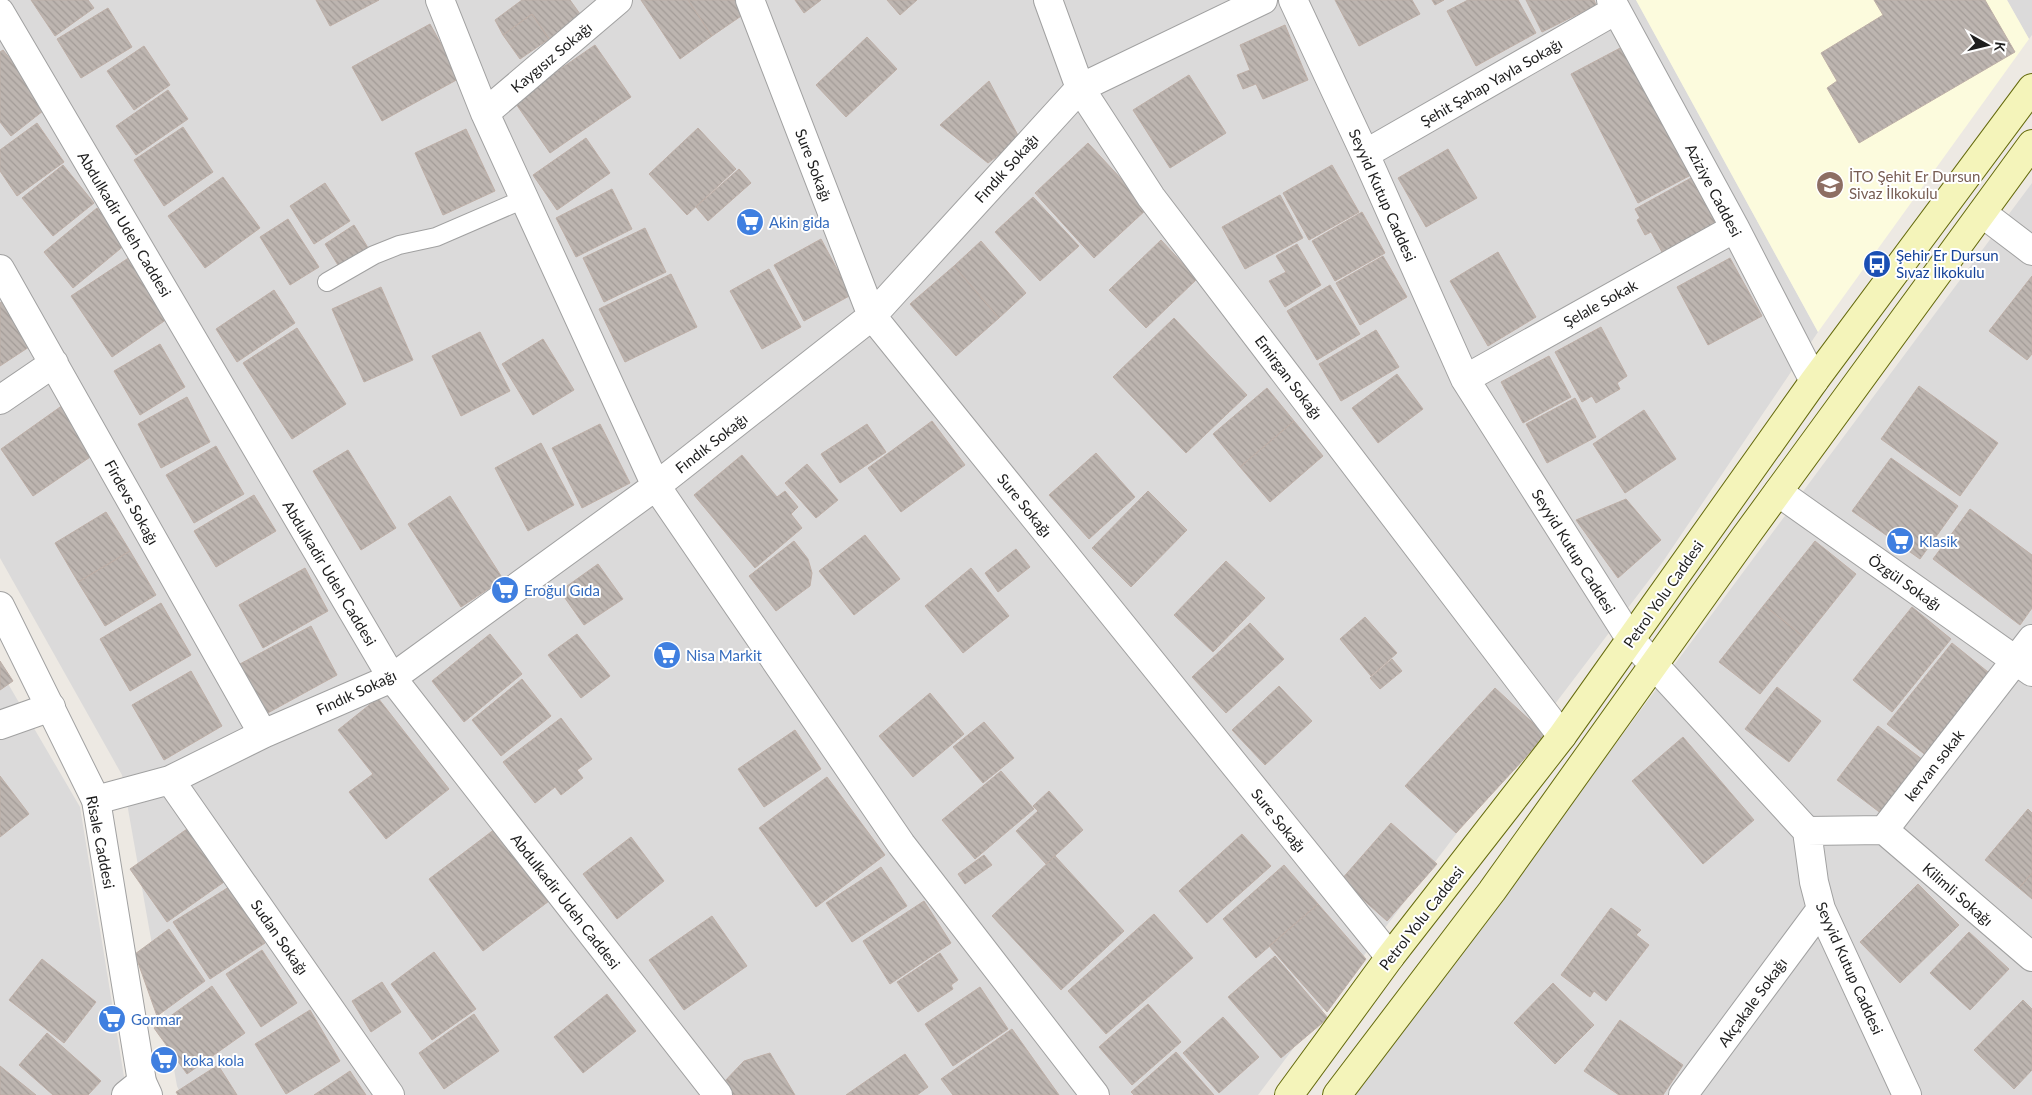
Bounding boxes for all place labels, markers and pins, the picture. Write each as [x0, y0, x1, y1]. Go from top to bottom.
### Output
place label: İTO Şehit Er Dursun Sivaz İlkokulu [1849, 167, 1980, 202]
school or university icon: İTO Şehit Er Dursun Sivaz İlkokulu [1815, 170, 1845, 200]
supermarket icon: Akin gida [735, 207, 765, 237]
place label: Akin gida [769, 213, 830, 231]
place label: Şehir Er Dursun Sıvaz İlkokulu [1896, 246, 1999, 281]
bus stop icon: Şehir Er Dursun Sıvaz İlkokulu [1862, 249, 1892, 279]
supermarket icon: Klasik [1885, 526, 1915, 556]
place label: Klasik [1919, 532, 1958, 550]
supermarket icon: Eroğul Gıda [490, 575, 520, 605]
place label: Eroğul Gıda [524, 581, 600, 599]
supermarket icon: Nisa Markit [652, 640, 682, 670]
place label: Nisa Markit [686, 646, 763, 664]
supermarket icon: Gormar [97, 1004, 127, 1034]
place label: Gormar [131, 1010, 182, 1028]
supermarket icon: koka kola [149, 1045, 179, 1075]
place label: koka kola [183, 1051, 244, 1069]

